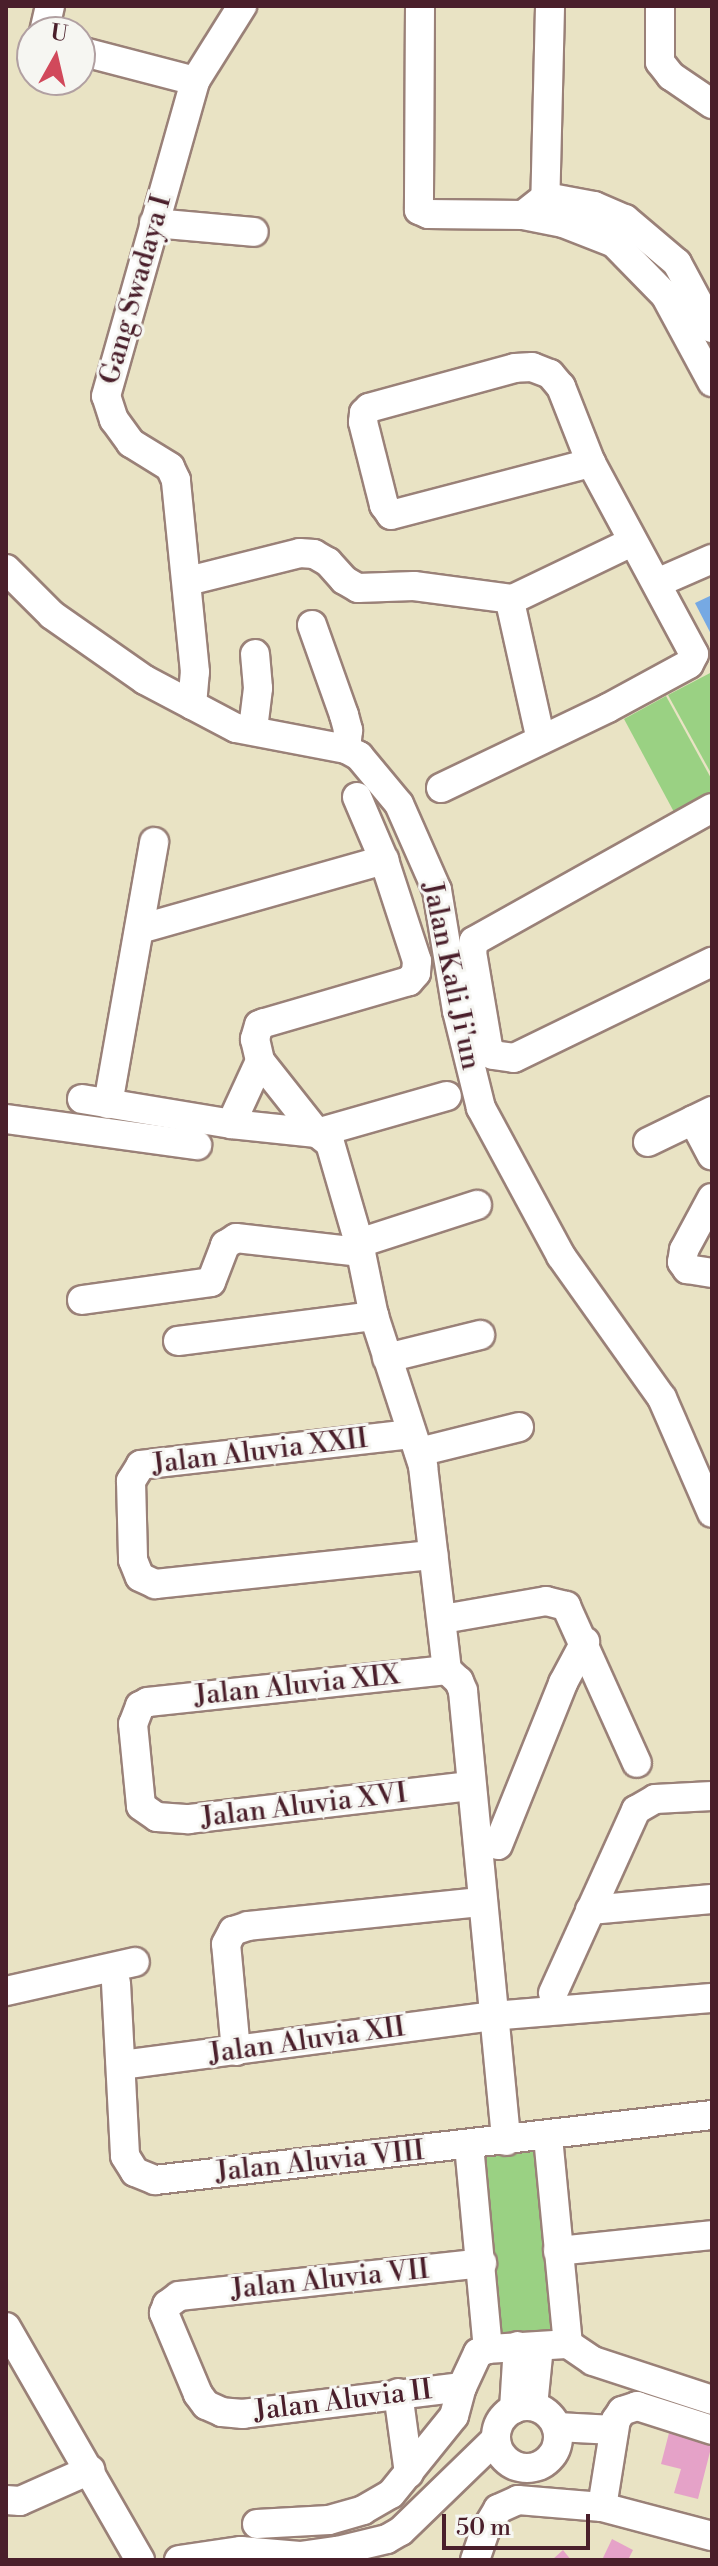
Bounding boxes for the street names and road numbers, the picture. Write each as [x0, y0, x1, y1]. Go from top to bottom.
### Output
street label: Gang Swadaya I [93, 192, 179, 388]
street label: Jalan Kali Ji'un [415, 879, 487, 1073]
street label: Jalan Aluvia XXII [151, 1422, 369, 1482]
street label: Jalan Aluvia XIX [193, 1659, 401, 1713]
street label: Jalan Aluvia XVI [199, 1777, 409, 1835]
street label: Jalan Aluvia XII [207, 2011, 407, 2071]
street label: Jalan Aluvia VIII [214, 2134, 426, 2190]
street label: Jalan Aluvia VII [229, 2253, 431, 2307]
street label: Jalan Aluvia II [252, 2373, 434, 2429]

